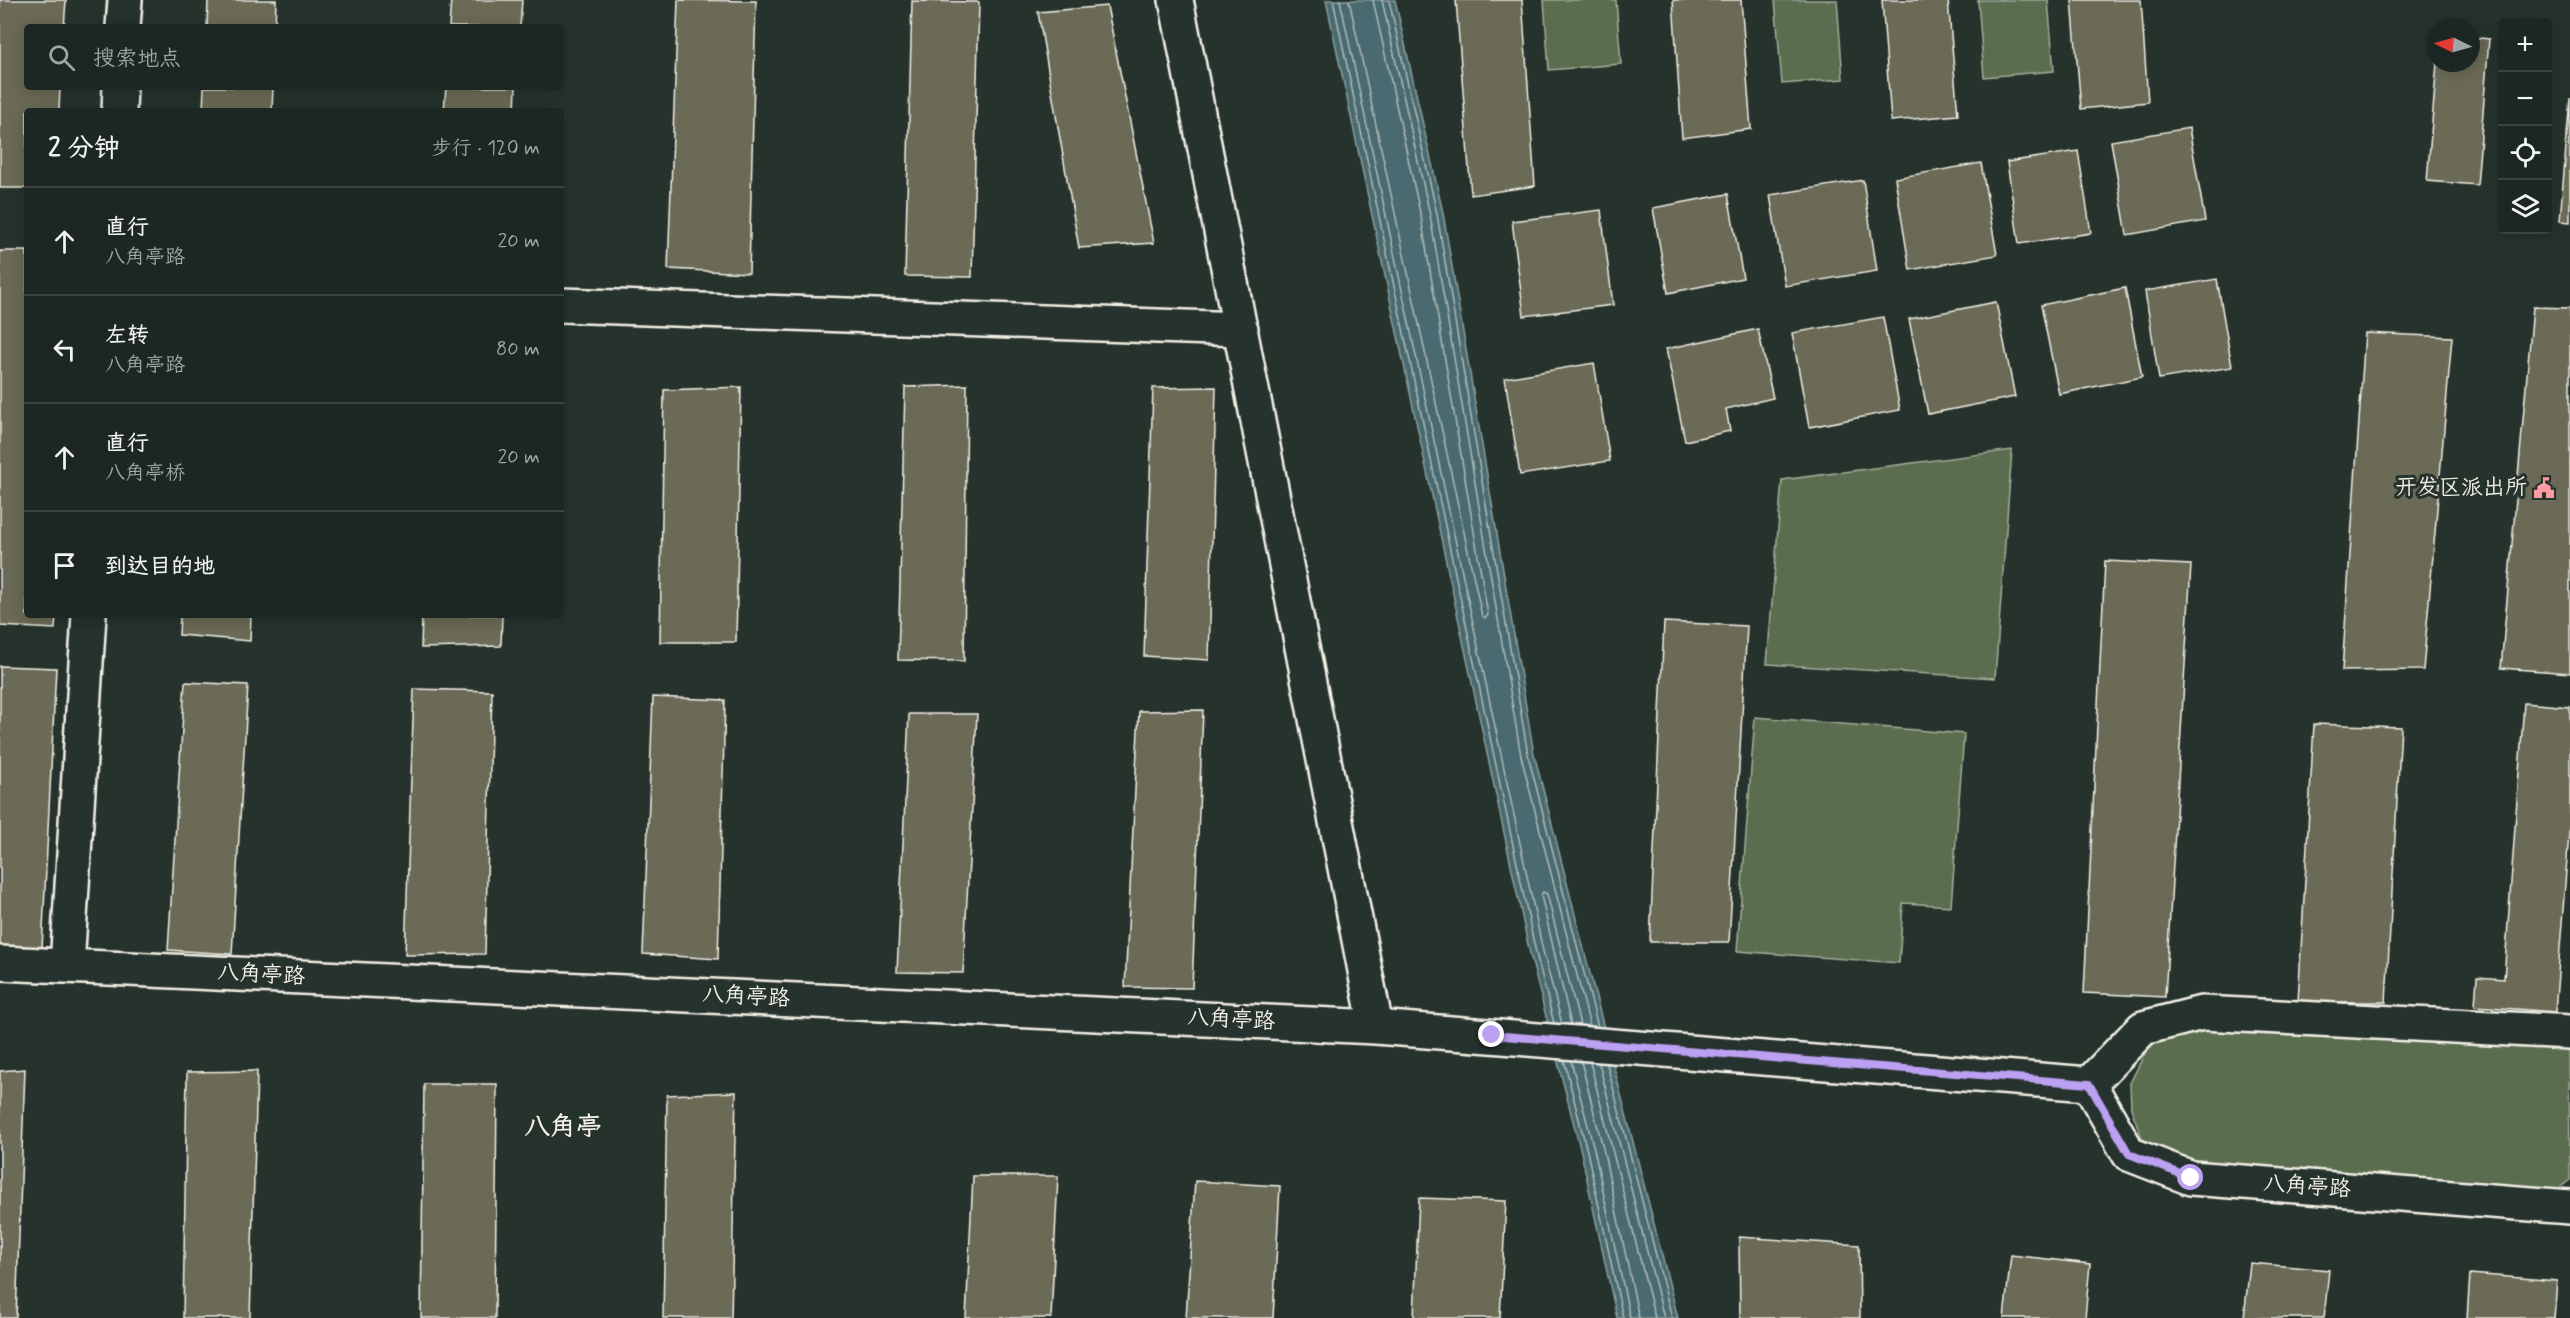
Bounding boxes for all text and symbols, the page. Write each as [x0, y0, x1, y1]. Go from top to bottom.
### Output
north arrow [2426, 18, 2480, 72]
map controls [2498, 18, 2552, 234]
button: + [2498, 18, 2552, 72]
search box [24, 24, 564, 90]
icon: search [45, 41, 78, 74]
text: 搜索地点 [93, 45, 181, 73]
button: − [2498, 72, 2552, 126]
button: locate [2498, 126, 2552, 180]
text: 2 分钟 [48, 132, 120, 166]
text: 步行 · 120 m [432, 135, 540, 162]
button: layers [2498, 180, 2552, 234]
text: 直行 [105, 214, 149, 242]
icon: ahead [48, 225, 81, 258]
text: 20 m [497, 228, 540, 255]
text: 八角亭路 [105, 244, 185, 271]
text: 左转 [105, 322, 149, 350]
icon: left [48, 333, 81, 366]
text: 80 m [496, 336, 540, 363]
text: 八角亭路 [105, 352, 185, 379]
text: 直行 [105, 430, 149, 458]
icon: ahead [48, 441, 81, 474]
text: 20 m [497, 444, 540, 471]
text: 八角亭桥 [105, 460, 185, 487]
place label: 开发区派出所 [2395, 474, 2527, 502]
public building icon: 开发区派出所 [2532, 476, 2556, 500]
icon: arrive [48, 549, 81, 582]
text: 到达目的地 [105, 553, 215, 581]
street label: 八角亭路 [216, 959, 306, 991]
street label: 八角亭路 [701, 981, 791, 1013]
street label: 八角亭路 [1186, 1004, 1276, 1036]
route end [1478, 1021, 1504, 1047]
district label: 八角亭 [524, 1111, 602, 1145]
route start [2177, 1164, 2203, 1190]
street label: 八角亭路 [2262, 1170, 2352, 1204]

